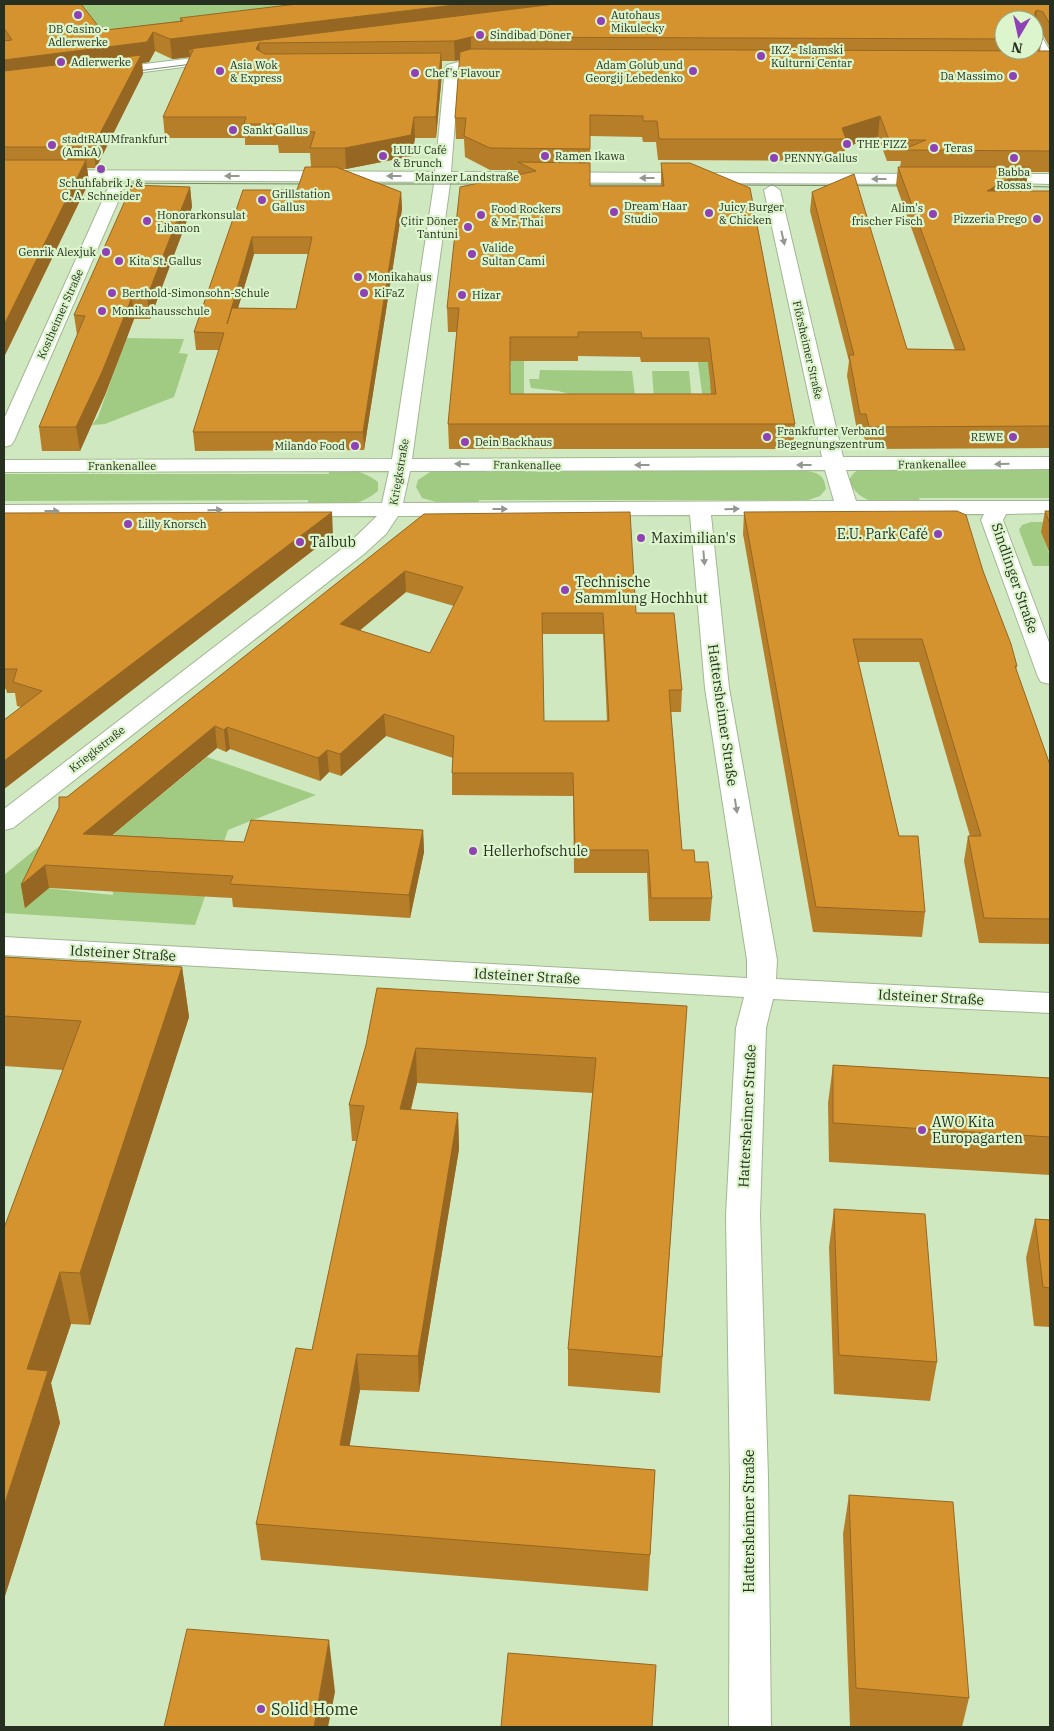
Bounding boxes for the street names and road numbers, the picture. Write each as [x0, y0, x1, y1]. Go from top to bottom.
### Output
street label: Mainzer Landstraße [415, 170, 519, 184]
street label: Kostheimer Straße [34, 267, 86, 361]
street label: Flörsheimer Straße [790, 299, 826, 401]
street label: Kriegkstraße [386, 438, 412, 506]
street label: Frankenallee [898, 456, 966, 472]
street label: Frankenallee [493, 457, 561, 473]
street label: Frankenallee [88, 459, 156, 473]
street label: Sindlinger Straße [988, 520, 1042, 636]
street label: Hattersheimer Straße [704, 643, 742, 787]
street label: Kriegkstraße [66, 723, 128, 775]
street label: Idsteiner Straße [69, 941, 177, 965]
street label: Idsteiner Straße [473, 964, 581, 988]
street label: Idsteiner Straße [877, 985, 985, 1009]
street label: Hattersheimer Straße [734, 1044, 760, 1188]
street label: Hattersheimer Straße [740, 1449, 758, 1593]

